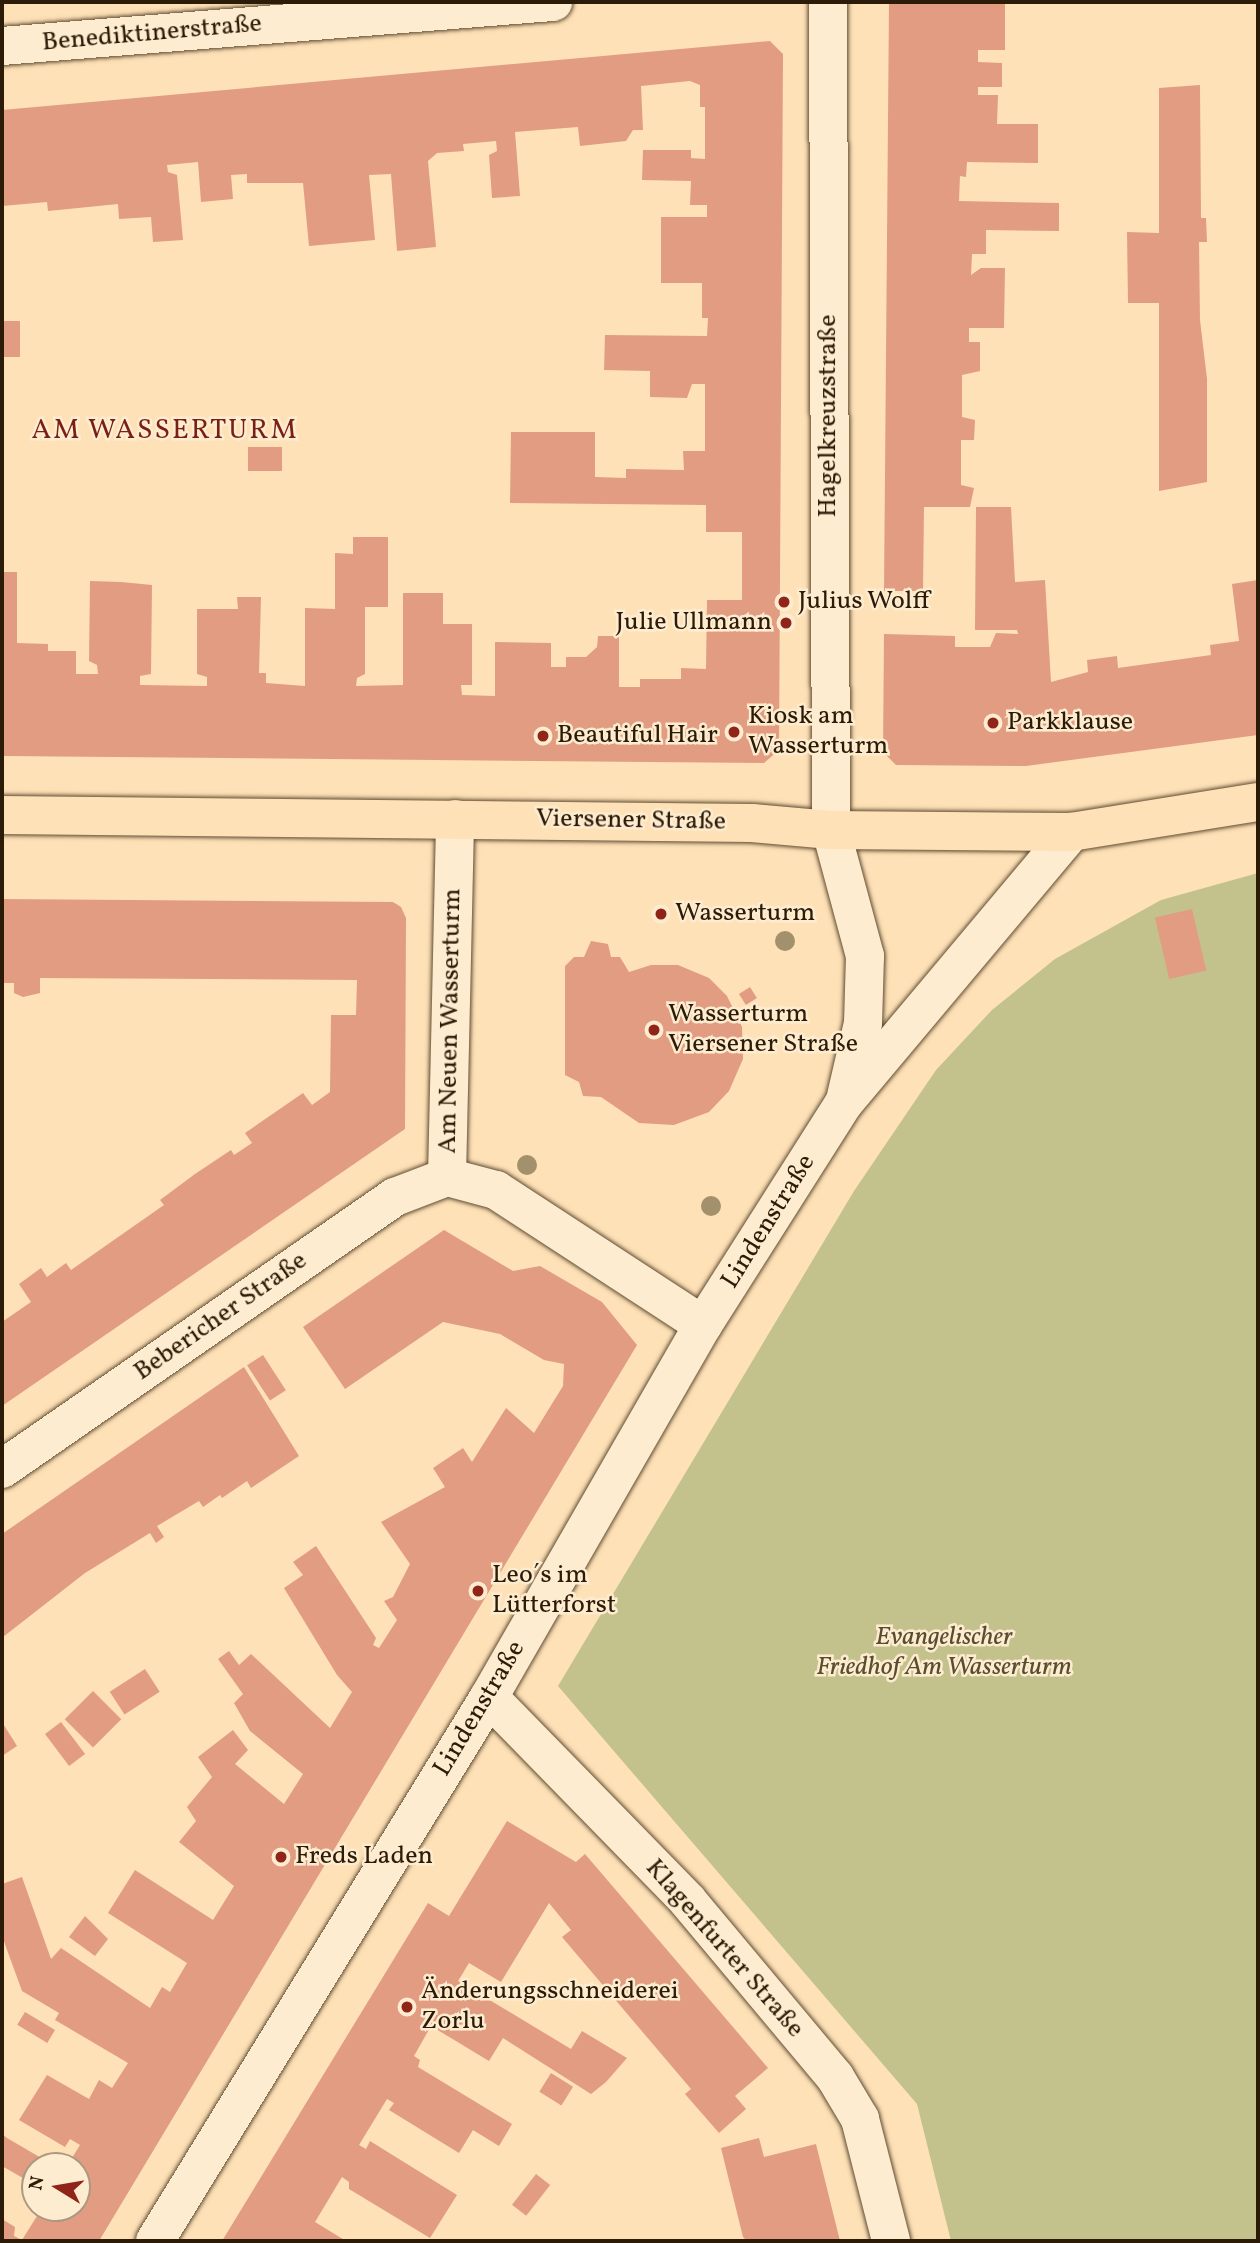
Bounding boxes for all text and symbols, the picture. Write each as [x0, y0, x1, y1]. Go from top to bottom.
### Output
street label: Benediktinerstraße [41, 9, 263, 59]
street label: Hagelkreuzstraße [813, 315, 845, 517]
district label: AM WASSERTURM [33, 414, 297, 448]
place label: Julius Wolff [798, 586, 930, 618]
marker: Julius Wolff [776, 594, 792, 610]
place label: Julie Ullmann [616, 607, 772, 639]
marker: Julie Ullmann [778, 615, 794, 631]
place label: Kiosk am Wasserturm [748, 701, 888, 762]
place label: Parkklause [1007, 707, 1133, 739]
marker: Parkklause [985, 715, 1001, 731]
place label: Beautiful Hair [557, 720, 718, 752]
marker: Kiosk am Wasserturm [726, 724, 742, 740]
marker: Beautiful Hair [535, 728, 551, 744]
street label: Viersener Straße [536, 804, 726, 838]
street label: Am Neuen Wasserturm [433, 888, 469, 1154]
place label: Wasserturm [675, 898, 815, 930]
marker: Wasserturm [653, 906, 669, 922]
place label: Wasserturm Viersener Straße [668, 999, 858, 1060]
marker: Wasserturm Viersener Straße [646, 1022, 662, 1038]
street label: Lindenstraße [715, 1149, 823, 1295]
street label: Bebericher Straße [129, 1246, 313, 1388]
place label: Leo´s im Lütterforst [492, 1560, 616, 1622]
marker: Leo´s im Lütterforst [470, 1583, 486, 1599]
park label: Evangelischer Friedhof Am Wasserturm [816, 1622, 1072, 1684]
street label: Lindenstraße [427, 1636, 533, 1782]
place label: Freds Laden [295, 1841, 433, 1873]
marker: Freds Laden [273, 1849, 289, 1865]
street label: Klagenfurter Straße [638, 1853, 810, 2045]
place label: Änderungsschneiderei Zorlu [421, 1976, 679, 2038]
marker: Änderungsschneiderei Zorlu [399, 1999, 415, 2015]
north arrow [21, 2152, 91, 2222]
text: N [23, 2174, 51, 2193]

